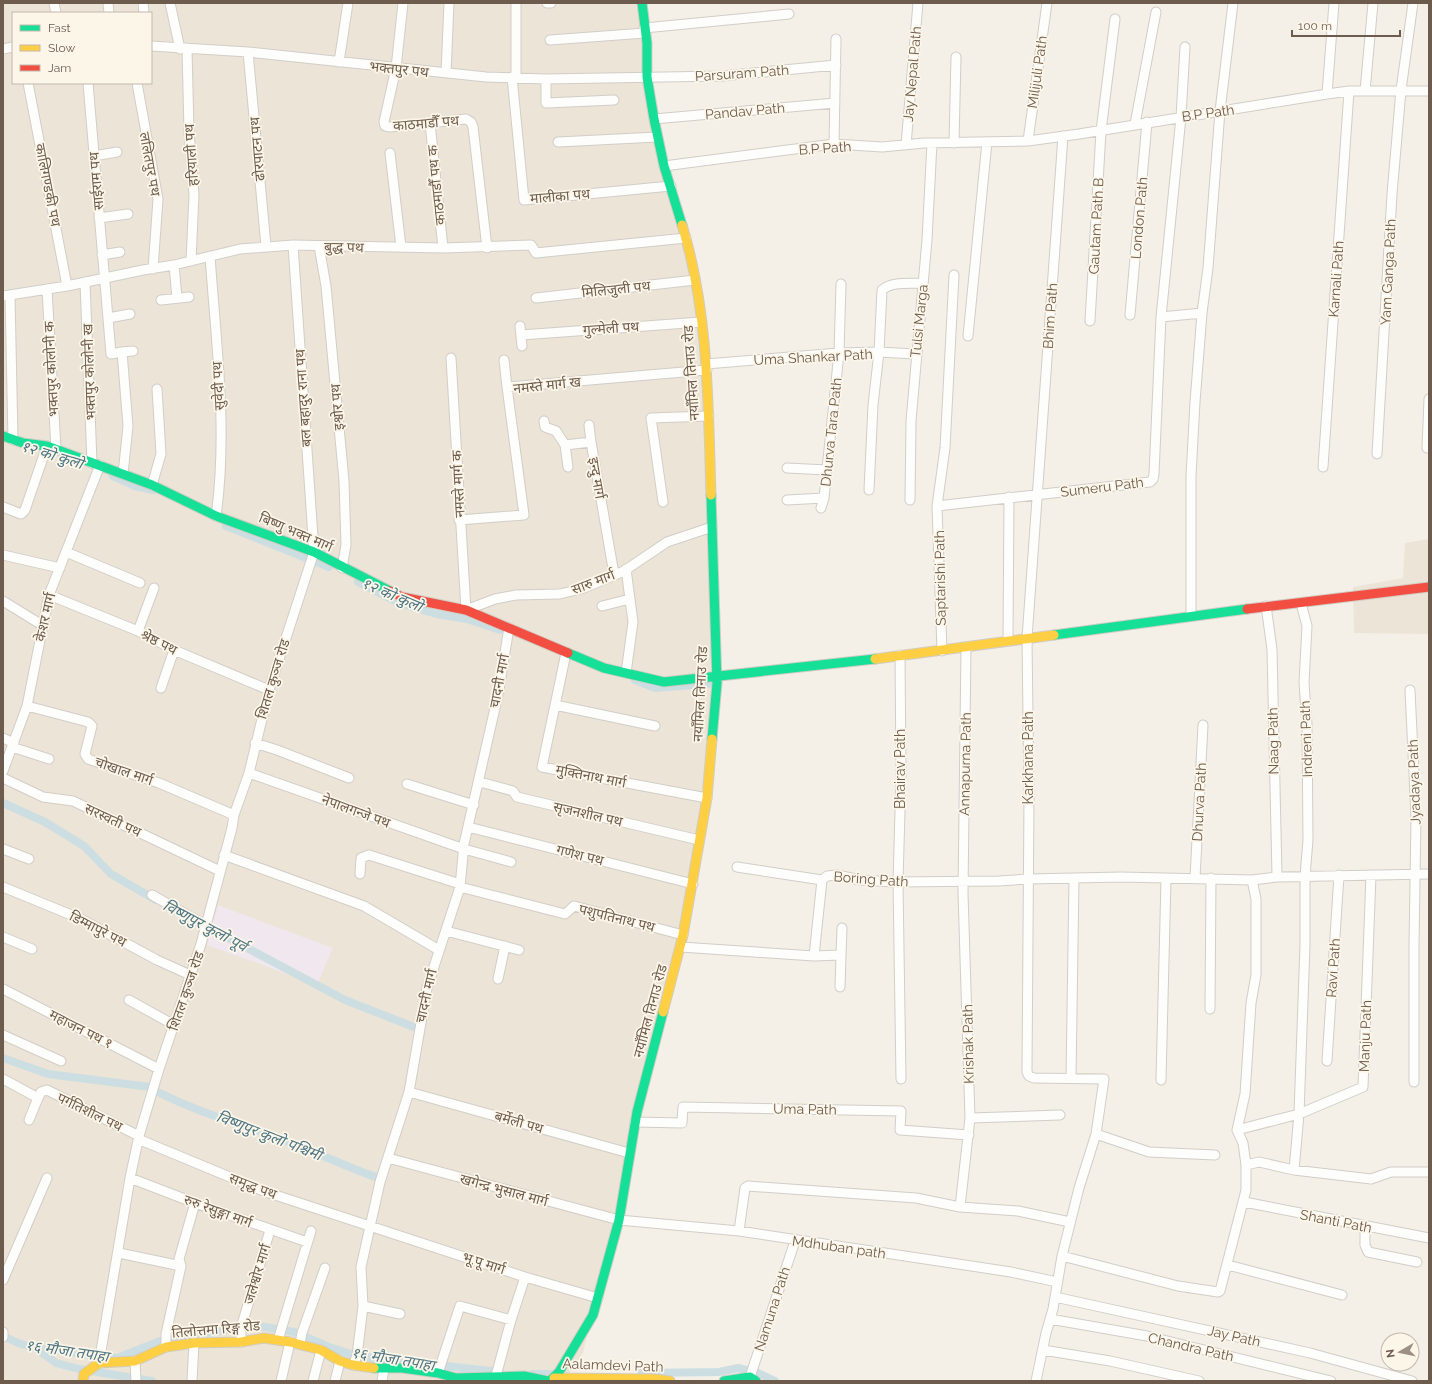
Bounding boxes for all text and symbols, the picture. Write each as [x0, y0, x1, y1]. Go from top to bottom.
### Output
legend [12, 12, 152, 84]
scale bar [1292, 12, 1400, 38]
text: 100 m [1298, 19, 1332, 33]
text: Fast [48, 21, 71, 35]
street label: Jay Nepal Path [900, 25, 924, 123]
street label: Milijuli Path [1024, 35, 1050, 109]
text: Slow [48, 41, 75, 55]
street label: भक्तपुर पथ [368, 58, 430, 82]
text: Jam [48, 61, 71, 75]
street label: Parsuram Path [694, 62, 790, 84]
street label: Pandav Path [704, 100, 786, 122]
street label: B.P Path [1181, 101, 1235, 125]
street label: काठमाडौँ पथ [392, 112, 461, 134]
street label: ढोरपाटन पथ [246, 115, 268, 182]
street label: हरियाली पथ [181, 122, 201, 187]
street label: ललितपुर पथ [135, 131, 164, 199]
street label: B.P Path [798, 138, 852, 158]
street label: कालिगण्डकी पथ [32, 142, 64, 229]
street label: काठमाडौँ पथ क [424, 144, 448, 226]
street label: साईराम पथ [85, 150, 107, 211]
street label: London Path [1127, 176, 1151, 260]
street label: Gautam Path B [1085, 177, 1107, 275]
street label: मालीका पथ [529, 185, 592, 207]
street label: Yam Ganga Path [1377, 218, 1399, 326]
street label: बुद्ध पथ [324, 239, 365, 257]
street label: Karnali Path [1325, 240, 1347, 318]
street label: मिलिजुली पथ [581, 277, 652, 303]
street label: Bhim Path [1040, 283, 1060, 349]
street label: Tulsi Marga [907, 284, 931, 358]
street label: गुल्मेली पथ [582, 317, 641, 340]
street label: भक्तपुर कोलोनी क [40, 320, 63, 417]
street label: भक्तपुर कोलोनी ख [79, 323, 101, 420]
street label: नयाँमिल तिनाउ रोड [679, 324, 702, 421]
street label: Uma Shankar Path [753, 346, 873, 368]
street label: बल बहादुर राना पथ [292, 347, 316, 447]
street label: सुवेदी पथ [208, 360, 229, 411]
street label: नमस्ते मार्ग ख [512, 372, 582, 397]
street label: Dhurva Tara Path [817, 377, 845, 487]
street label: इश्वोर पथ [327, 382, 347, 431]
water label: १२ को कुलो [18, 437, 88, 475]
street label: नमस्ते मार्ग क [447, 450, 468, 518]
street label: इन्दु मार्ग [583, 456, 609, 502]
street label: Sumeru Path [1059, 474, 1145, 500]
street label: बिष्णु भक्त मार्ग [256, 509, 336, 557]
street label: Saptarishi Path [931, 530, 949, 626]
street label: सारु मार्ग [569, 566, 618, 598]
water label: १२ को कुलो [359, 574, 428, 618]
street label: केशर मार्ग [31, 590, 59, 643]
street label: श्रेष्ठ पथ [138, 625, 181, 658]
street label: शितल कुञ्ज रोड [253, 637, 295, 721]
street label: नयाँमिल तिनाउ रोड [689, 645, 711, 742]
street label: चादनी मार्ग [486, 651, 512, 709]
street label: Indreni Path [1297, 700, 1315, 778]
street label: Naag Path [1264, 707, 1282, 775]
street label: Karkhana Path [1020, 711, 1036, 805]
street label: Annapurna Path [956, 712, 974, 816]
street label: Bhairav Path [892, 729, 908, 809]
street label: Jyadaya Path [1405, 739, 1423, 825]
street label: चोखाल मार्ग [93, 754, 156, 789]
street label: मुक्तिनाथ मार्ग [554, 761, 629, 793]
street label: Dhurva Path [1189, 762, 1209, 842]
street label: नेपालगन्जे पथ [320, 790, 394, 831]
street label: सृजनशील पथ [551, 798, 625, 832]
street label: सरस्वती पथ [82, 800, 145, 840]
street label: गणेश पथ [555, 840, 606, 869]
street label: Boring Path [833, 868, 909, 890]
water label: विष्णुपुर कुलो पूर्व [159, 896, 254, 958]
street label: पशुपतिनाथ पथ [577, 901, 658, 937]
street label: डिम्मापुरे पथ [66, 907, 130, 952]
street label: Ravi Path [1323, 938, 1343, 998]
street label: शितल कुञ्ज रोड [165, 949, 209, 1033]
street label: नयाँमिल तिनाउ रोड [629, 962, 670, 1059]
street label: चादनी मार्ग [412, 966, 440, 1024]
street label: Manju Path [1356, 1000, 1374, 1072]
street label: Krishak Path [959, 1004, 977, 1084]
street label: महाजन पथ १ [47, 1006, 115, 1052]
street label: पर्गतिशील पथ [55, 1089, 126, 1135]
street label: Uma Path [773, 1100, 837, 1118]
street label: बर्मेली पथ [493, 1107, 546, 1137]
water label: विष्णुपुर कुलो पश्चिमी [213, 1108, 327, 1166]
street label: समृद्ध पथ [226, 1170, 280, 1205]
street label: खगेन्द्र भुसाल मार्ग [458, 1170, 551, 1212]
street label: रुरु रेसुङ्गा मार्ग [181, 1190, 256, 1233]
street label: Shanti Path [1299, 1206, 1373, 1236]
street label: Mdhuban path [791, 1233, 887, 1261]
street label: जलेश्वोर मार्ग [239, 1241, 274, 1306]
street label: भू.पू मार्ग [460, 1249, 508, 1280]
street label: Namuna Path [751, 1265, 793, 1353]
street label: तिलोत्तमा रिङ्ग रोड [171, 1317, 261, 1341]
street label: Jay Path [1206, 1322, 1262, 1350]
street label: Chandra Path [1147, 1329, 1235, 1365]
north arrow [1380, 1332, 1420, 1372]
water label: १६ मौजा तपाहा [24, 1336, 113, 1366]
water label: १६ मौजा तपाहा [350, 1344, 439, 1375]
text: N [1384, 1348, 1398, 1359]
street label: Aalamdevi Path [562, 1355, 664, 1375]

